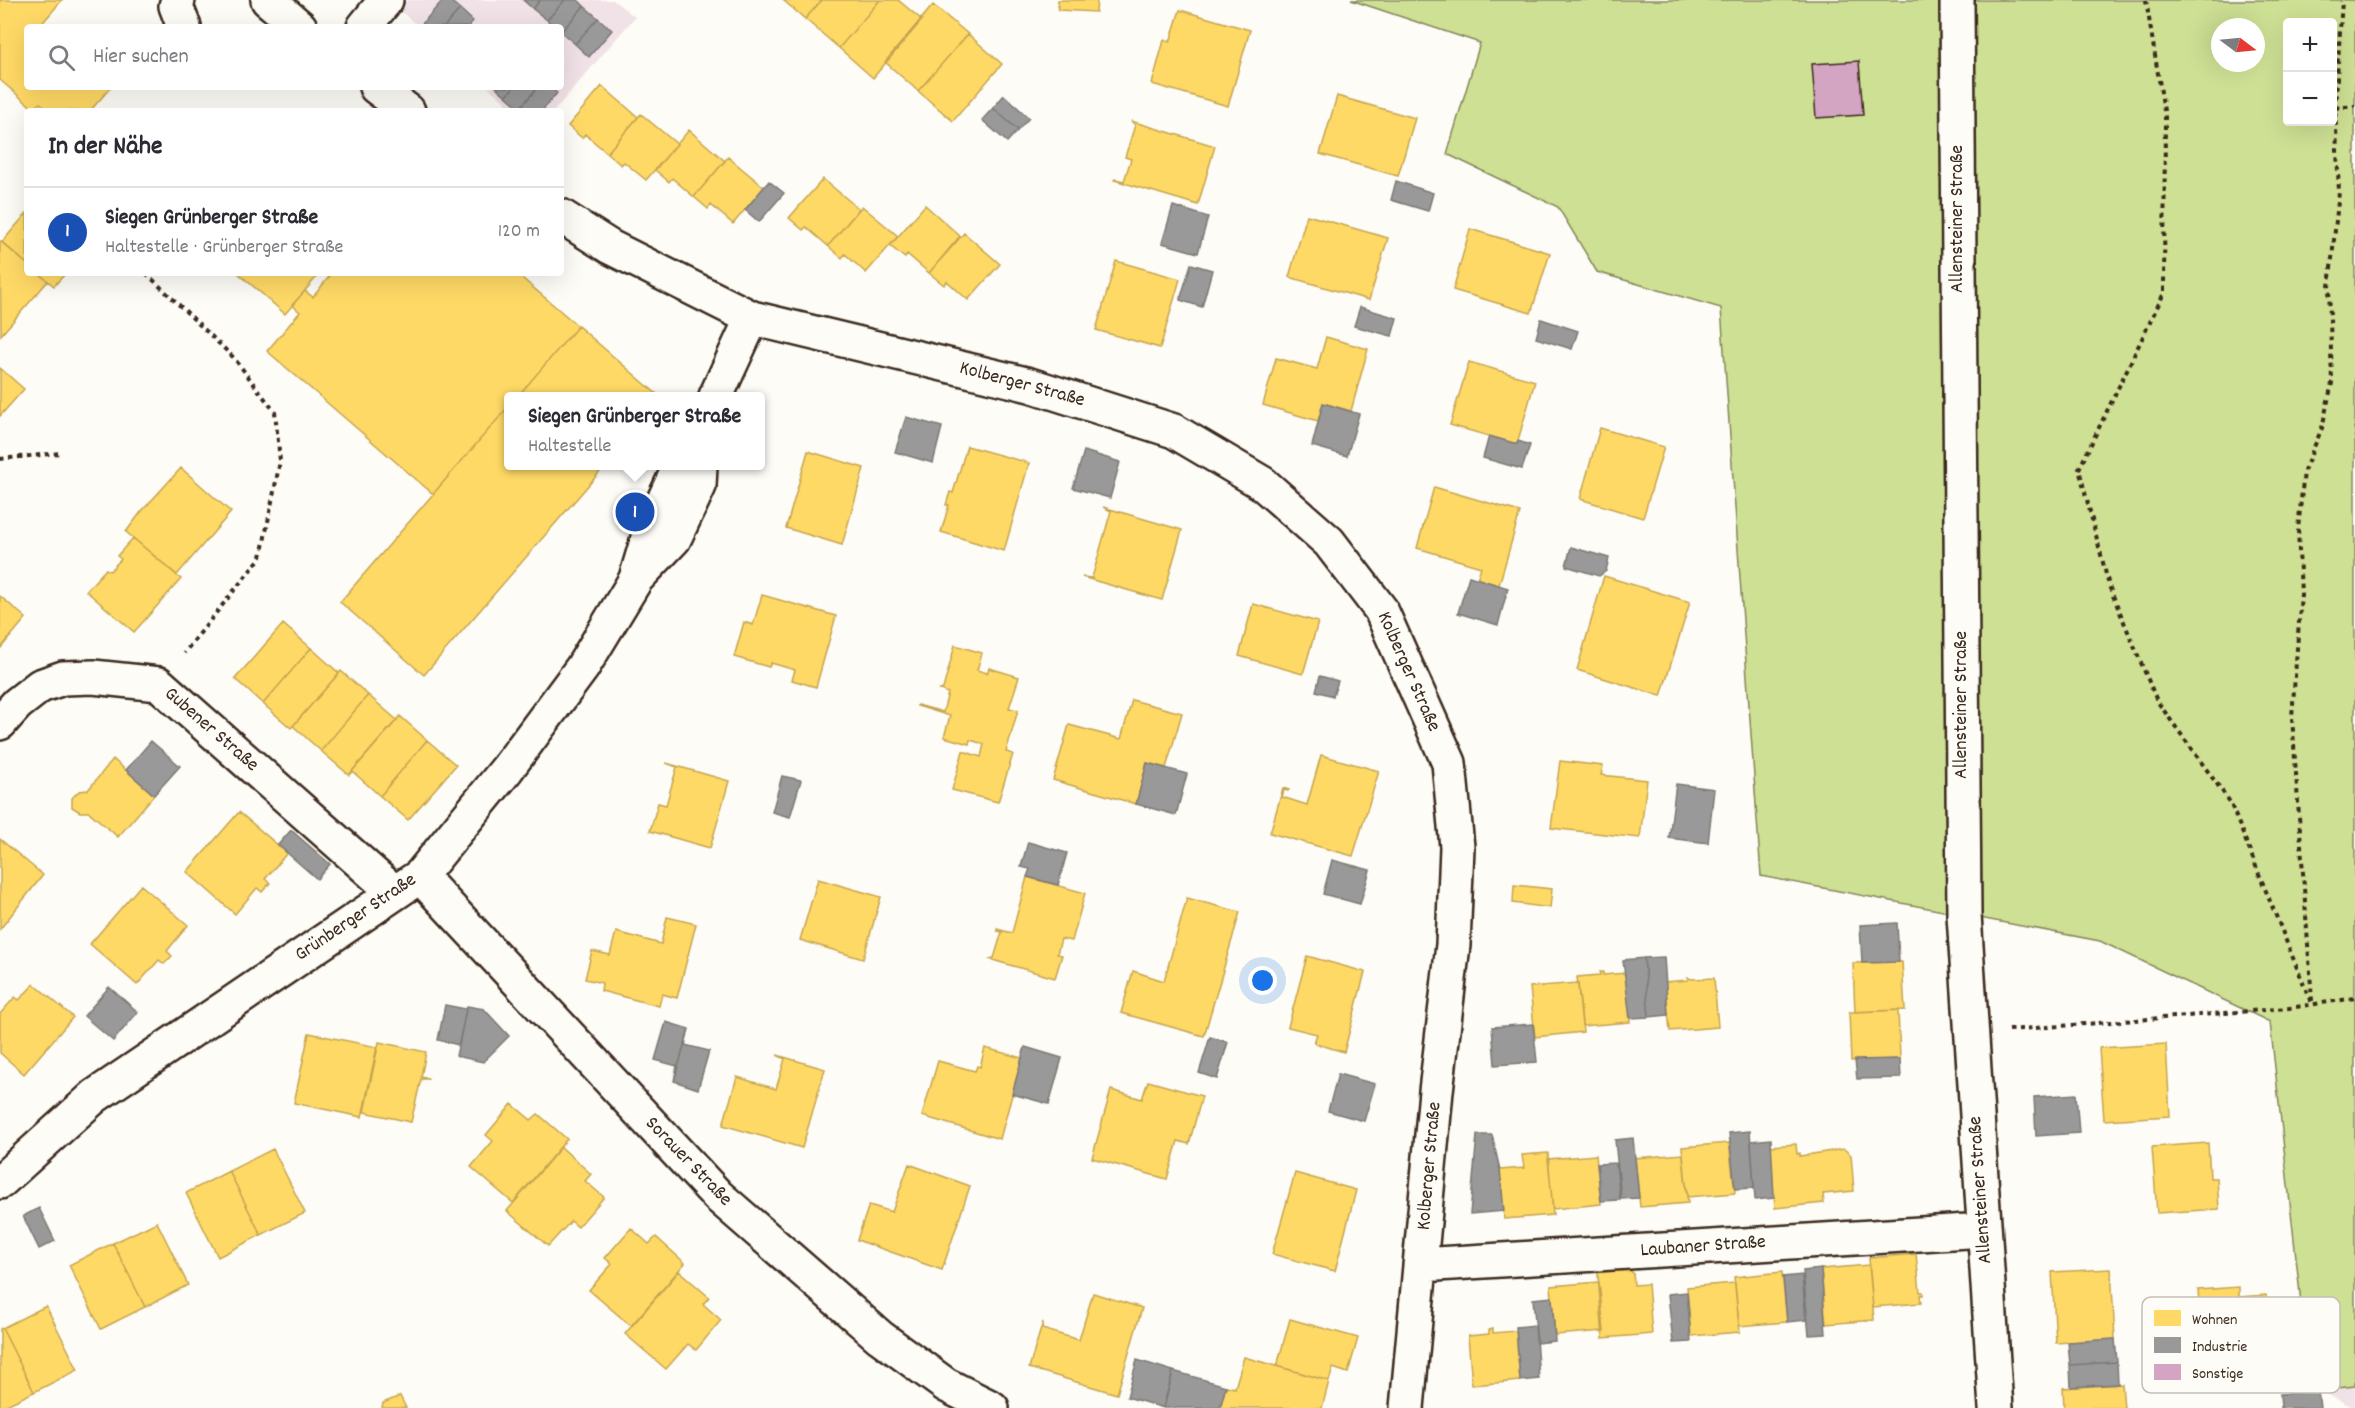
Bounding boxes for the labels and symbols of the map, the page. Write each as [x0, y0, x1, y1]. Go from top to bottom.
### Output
north arrow [2211, 18, 2265, 72]
street label: Allensteiner Straße [1944, 145, 1972, 293]
street label: Kolberger Straße [956, 355, 1088, 415]
pin: 1 [616, 490, 654, 534]
street label: Kolberger Straße [1369, 608, 1447, 737]
street label: Allensteiner Straße [1948, 631, 1976, 779]
street label: Gubener Straße [157, 681, 265, 779]
street label: Grünberger Straße [290, 867, 422, 969]
your location [1248, 966, 1277, 995]
street label: Kolberger Straße [1410, 1101, 1450, 1231]
street label: Sorauer Straße [638, 1111, 738, 1213]
street label: Allensteiner Straße [1962, 1115, 2000, 1265]
street label: Laubaner Straße [1639, 1229, 1767, 1265]
legend [2142, 1297, 2340, 1393]
text: Wohnen [2192, 1309, 2237, 1332]
text: Industrie [2192, 1336, 2247, 1359]
text: Sonstige [2192, 1363, 2243, 1386]

